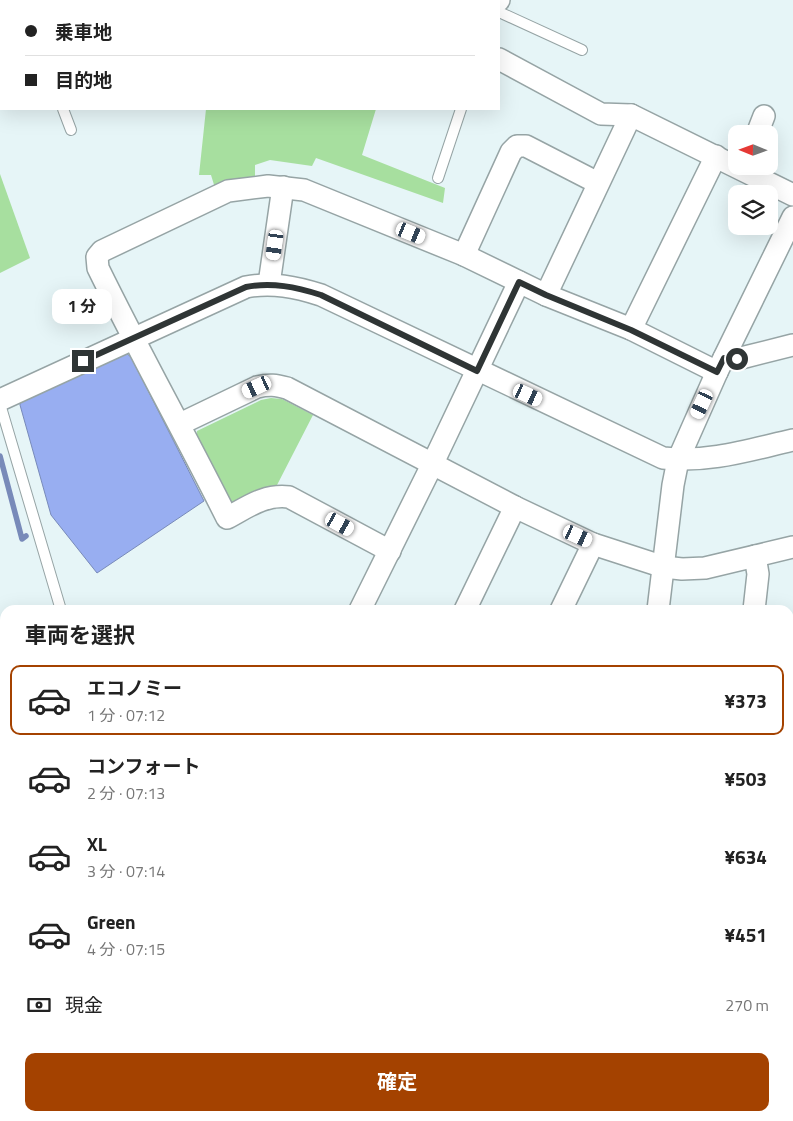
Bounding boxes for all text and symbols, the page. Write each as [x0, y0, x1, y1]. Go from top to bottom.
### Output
text: 乗車地 [55, 17, 112, 46]
text: 目的地 [55, 65, 112, 94]
north arrow [728, 125, 778, 175]
map controls [728, 125, 778, 235]
button: layers [728, 185, 778, 235]
car [394, 220, 427, 246]
car [265, 229, 284, 261]
callout: 1 分 [53, 288, 113, 324]
text: 1 分 [68, 294, 96, 318]
route start [726, 348, 748, 370]
route end [72, 350, 94, 372]
car [240, 374, 273, 400]
car [511, 382, 544, 408]
car [688, 387, 715, 421]
car [323, 510, 356, 538]
car [561, 523, 594, 549]
text: 車両を選択 [25, 618, 135, 652]
text: エコノミー [87, 673, 182, 702]
icon: car [27, 678, 72, 723]
text: ¥373 [724, 686, 767, 715]
text: 1 分 · 07:12 [87, 703, 165, 727]
text: コンフォート [87, 751, 200, 780]
icon: car [27, 756, 72, 801]
text: ¥503 [724, 764, 767, 793]
text: 2 分 · 07:13 [87, 781, 165, 805]
text: XL [87, 829, 107, 858]
icon: car [27, 834, 72, 879]
text: ¥634 [724, 842, 767, 871]
text: 3 分 · 07:14 [87, 859, 165, 883]
text: Green [87, 907, 136, 936]
icon: car [27, 912, 72, 957]
text: ¥451 [724, 920, 767, 949]
text: 4 分 · 07:15 [87, 937, 165, 961]
text: 現金 [65, 990, 103, 1019]
icon: cash [25, 991, 53, 1019]
text: 270 m [725, 993, 769, 1017]
button: 確定 [25, 1053, 769, 1111]

